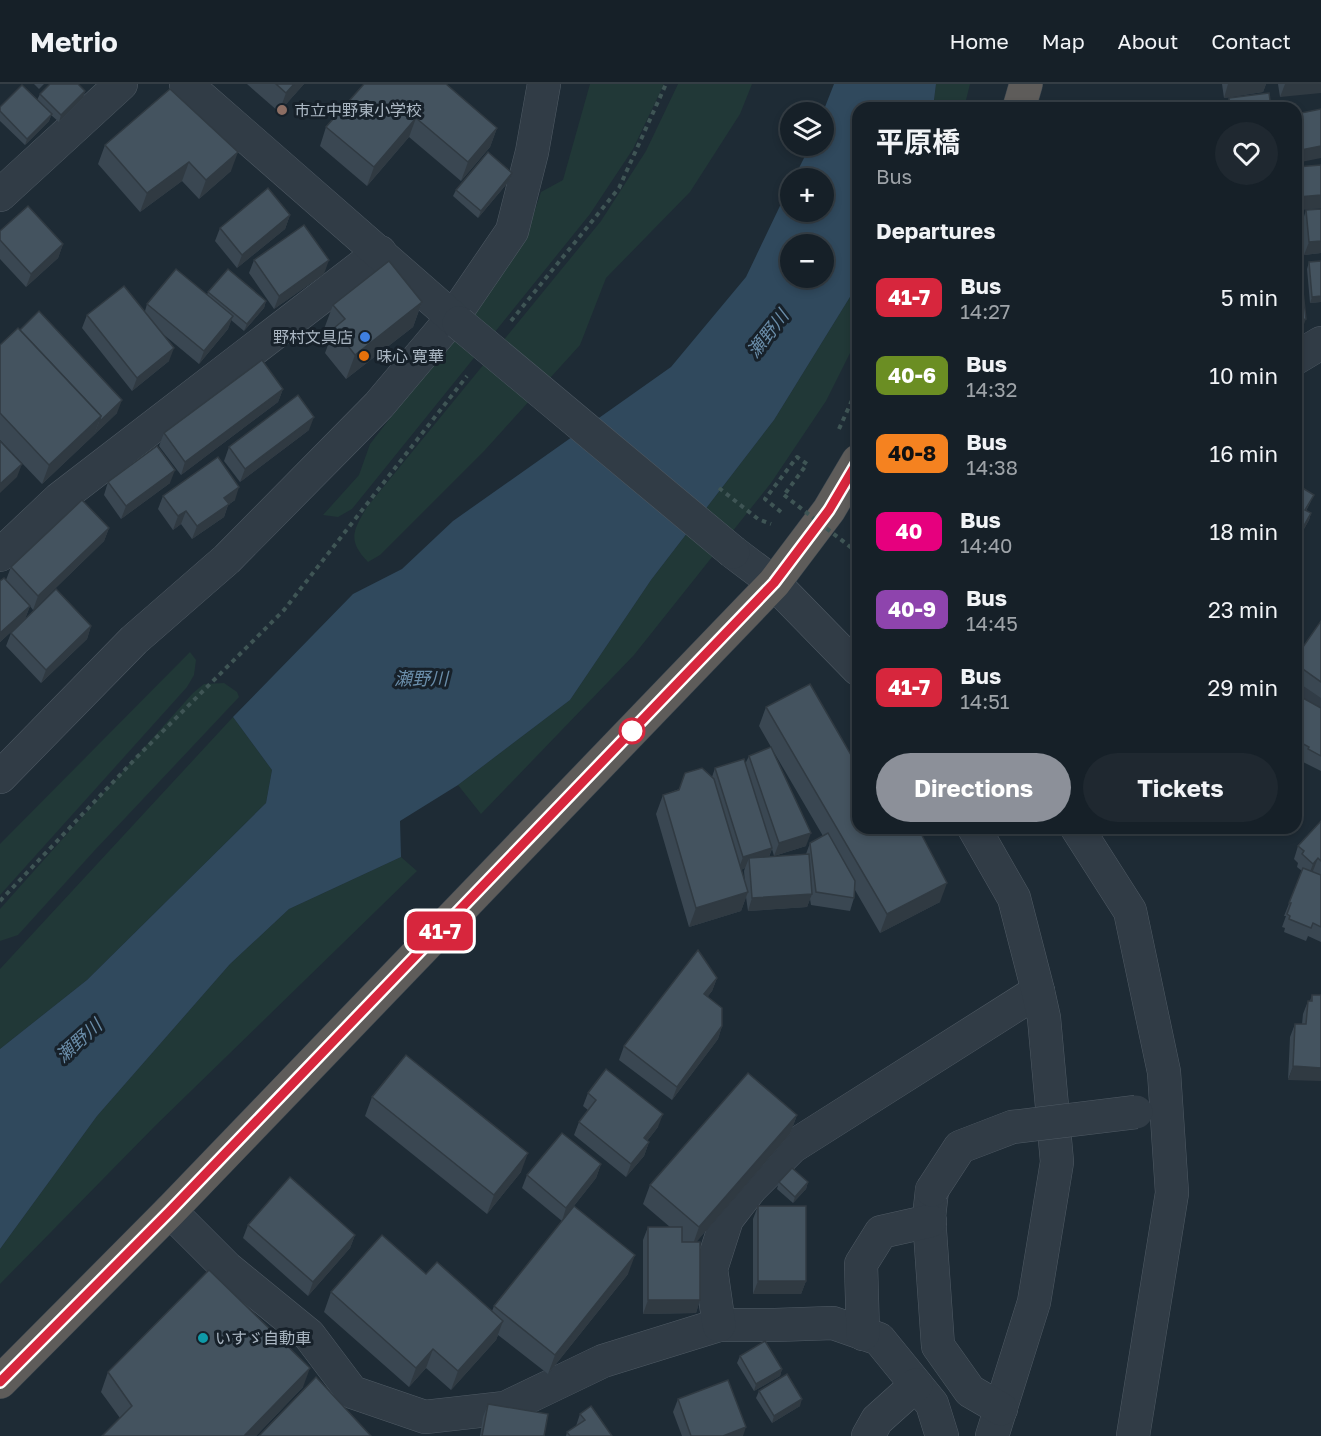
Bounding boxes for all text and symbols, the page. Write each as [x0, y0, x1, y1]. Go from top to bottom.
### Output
text: Metrio [30, 25, 118, 58]
text: Home [949, 28, 1009, 54]
text: Map [1042, 28, 1085, 54]
text: About [1118, 28, 1178, 54]
text: Contact [1211, 28, 1291, 54]
place label: 市立中野東小学校 [294, 100, 422, 120]
map controls [780, 102, 834, 288]
button: layers [780, 102, 834, 156]
marker: 市立中野東小学校 [275, 103, 289, 117]
button: heart [1215, 122, 1278, 185]
text: 平原橋 [876, 125, 960, 158]
text: Bus [876, 164, 912, 188]
button: + [780, 168, 834, 222]
text: Departures [876, 217, 995, 244]
button: − [780, 234, 834, 288]
text: Bus [960, 272, 1001, 299]
text: 41-7 [888, 284, 930, 310]
text: 5 min [1221, 284, 1278, 311]
text: 14:27 [960, 299, 1010, 323]
water label: 瀬野川 [742, 304, 794, 361]
place label: 野村文具店 [273, 327, 353, 347]
marker: 野村文具店 [358, 330, 372, 344]
place label: 味心 寛華 [376, 346, 444, 366]
marker: 味心 寛華 [357, 349, 371, 363]
text: Bus [966, 350, 1007, 377]
text: 40-6 [888, 362, 936, 388]
text: 10 min [1209, 362, 1278, 389]
text: 14:32 [966, 377, 1017, 401]
text: Bus [966, 428, 1007, 455]
text: 40-8 [888, 440, 936, 466]
text: 16 min [1210, 440, 1278, 467]
text: 14:38 [966, 455, 1018, 479]
text: Bus [960, 506, 1001, 533]
text: 40 [896, 518, 922, 544]
text: 18 min [1210, 518, 1278, 545]
text: 14:40 [960, 533, 1013, 557]
text: Bus [966, 584, 1007, 611]
text: 40-9 [888, 596, 936, 622]
text: 23 min [1208, 596, 1278, 623]
text: 14:45 [966, 611, 1018, 635]
text: Bus [960, 662, 1001, 689]
water label: 瀬野川 [394, 667, 450, 689]
text: 41-7 [888, 674, 930, 700]
text: 29 min [1208, 674, 1278, 701]
text: 14:51 [960, 689, 1010, 713]
unlabelled marker [619, 718, 645, 744]
button: Directions [876, 753, 1071, 822]
button: Tickets [1083, 753, 1278, 822]
line badge: 41-7 [398, 912, 482, 950]
text: 41-7 [419, 918, 461, 944]
water label: 瀬野川 [51, 1013, 107, 1066]
place label: いすゞ自動車 [215, 1328, 311, 1348]
marker: いすゞ自動車 [196, 1331, 210, 1345]

